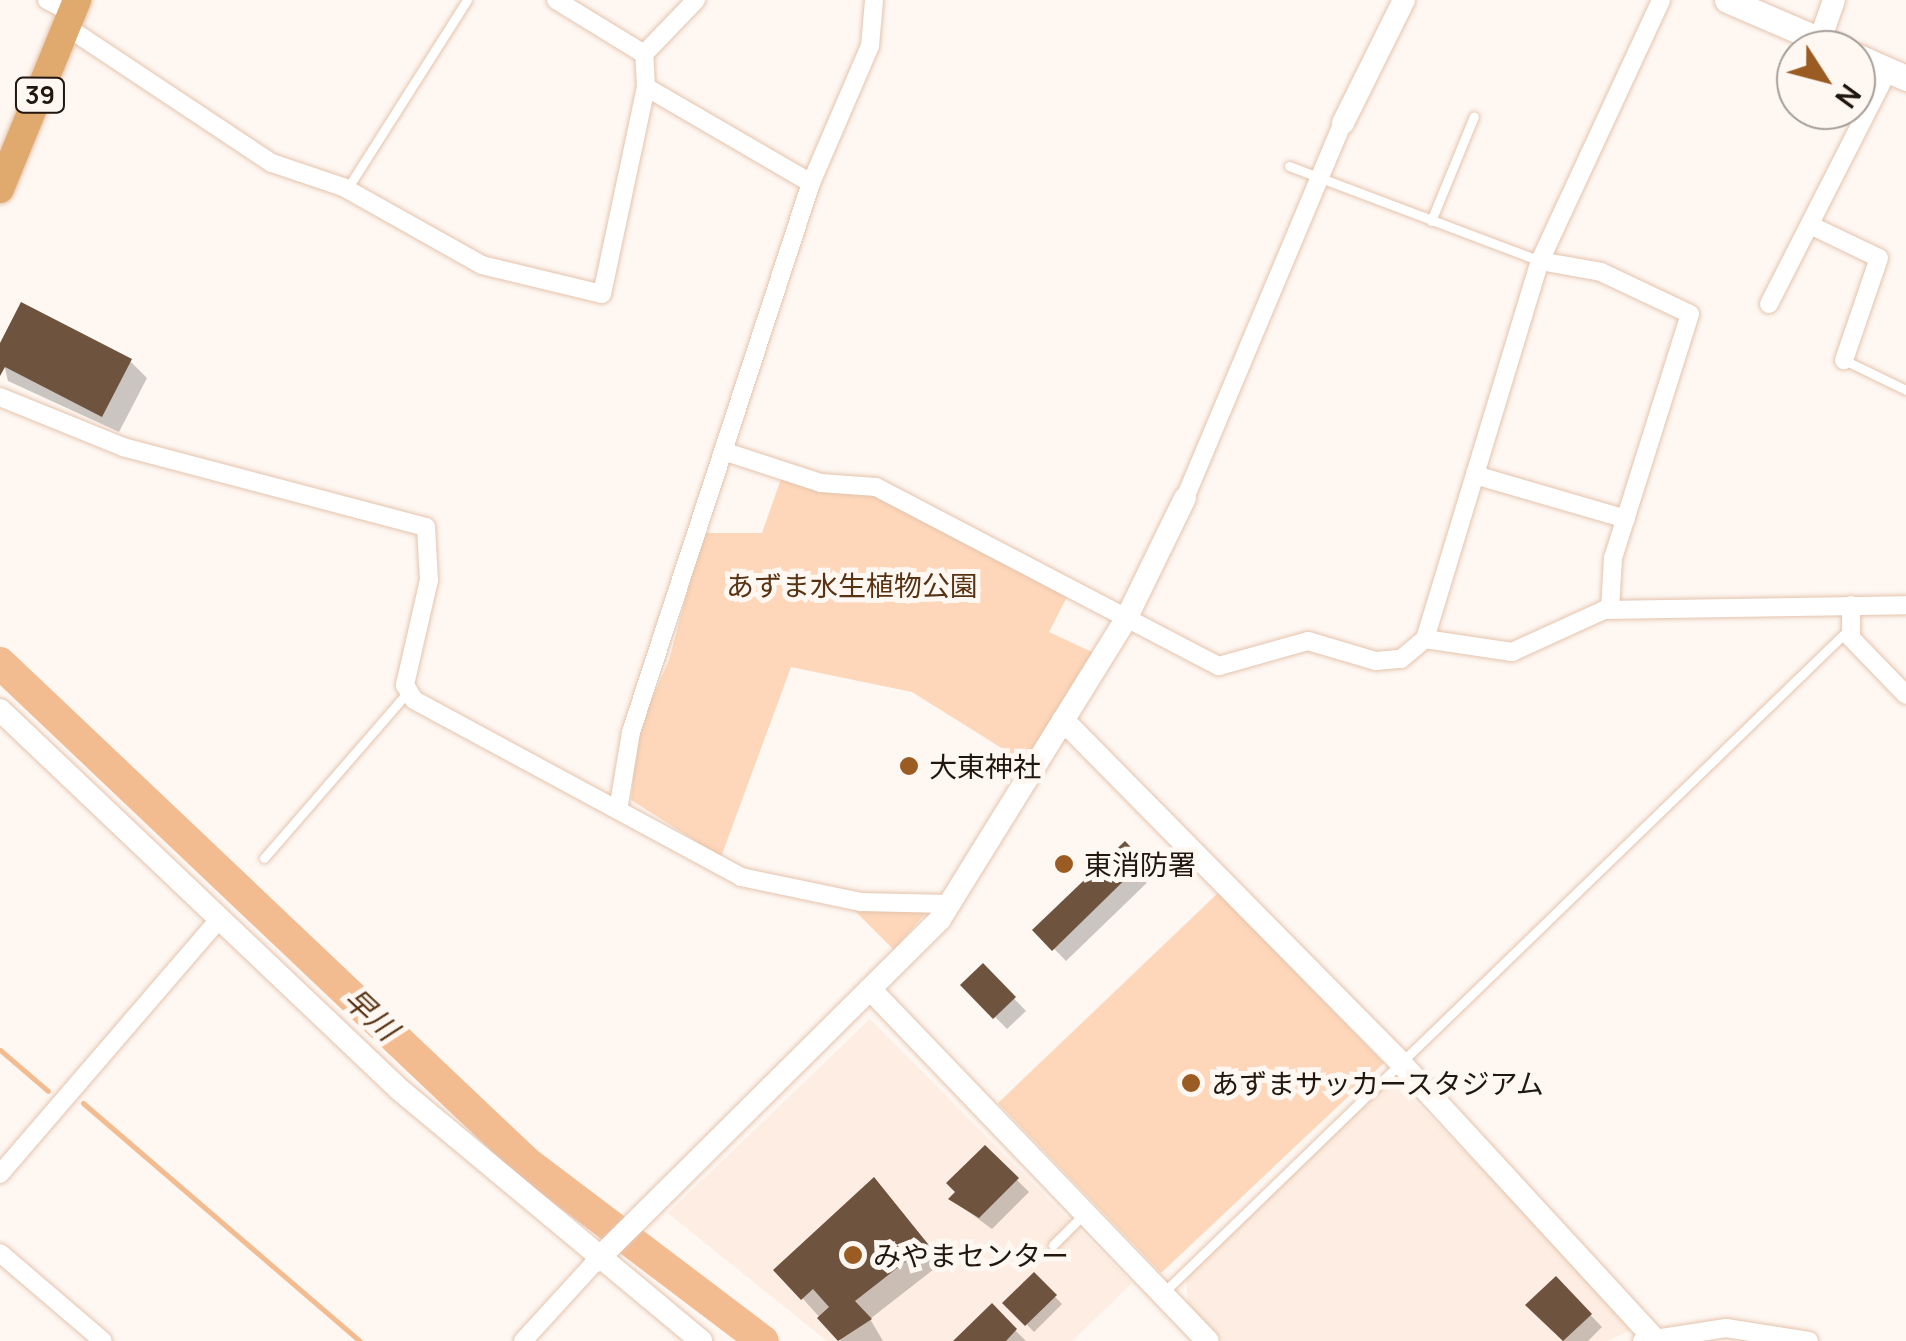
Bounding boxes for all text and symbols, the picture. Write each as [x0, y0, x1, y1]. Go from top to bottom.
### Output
north arrow [1776, 30, 1876, 130]
road number: 39 [12, 75, 68, 115]
text: N [1827, 77, 1870, 116]
park label: あずま水生植物公園 [726, 568, 978, 602]
place label: 大東神社 [929, 749, 1041, 783]
marker: 大東神社 [898, 755, 920, 777]
place label: 東消防署 [1084, 847, 1196, 881]
marker: 東消防署 [1053, 853, 1075, 875]
water label: 早川 [337, 980, 405, 1048]
place label: あずまサッカースタジアム [1211, 1066, 1547, 1100]
marker: あずまサッカースタジアム [1180, 1072, 1202, 1094]
place label: みやまセンター [873, 1238, 1069, 1272]
marker: みやまセンター [842, 1244, 864, 1266]

